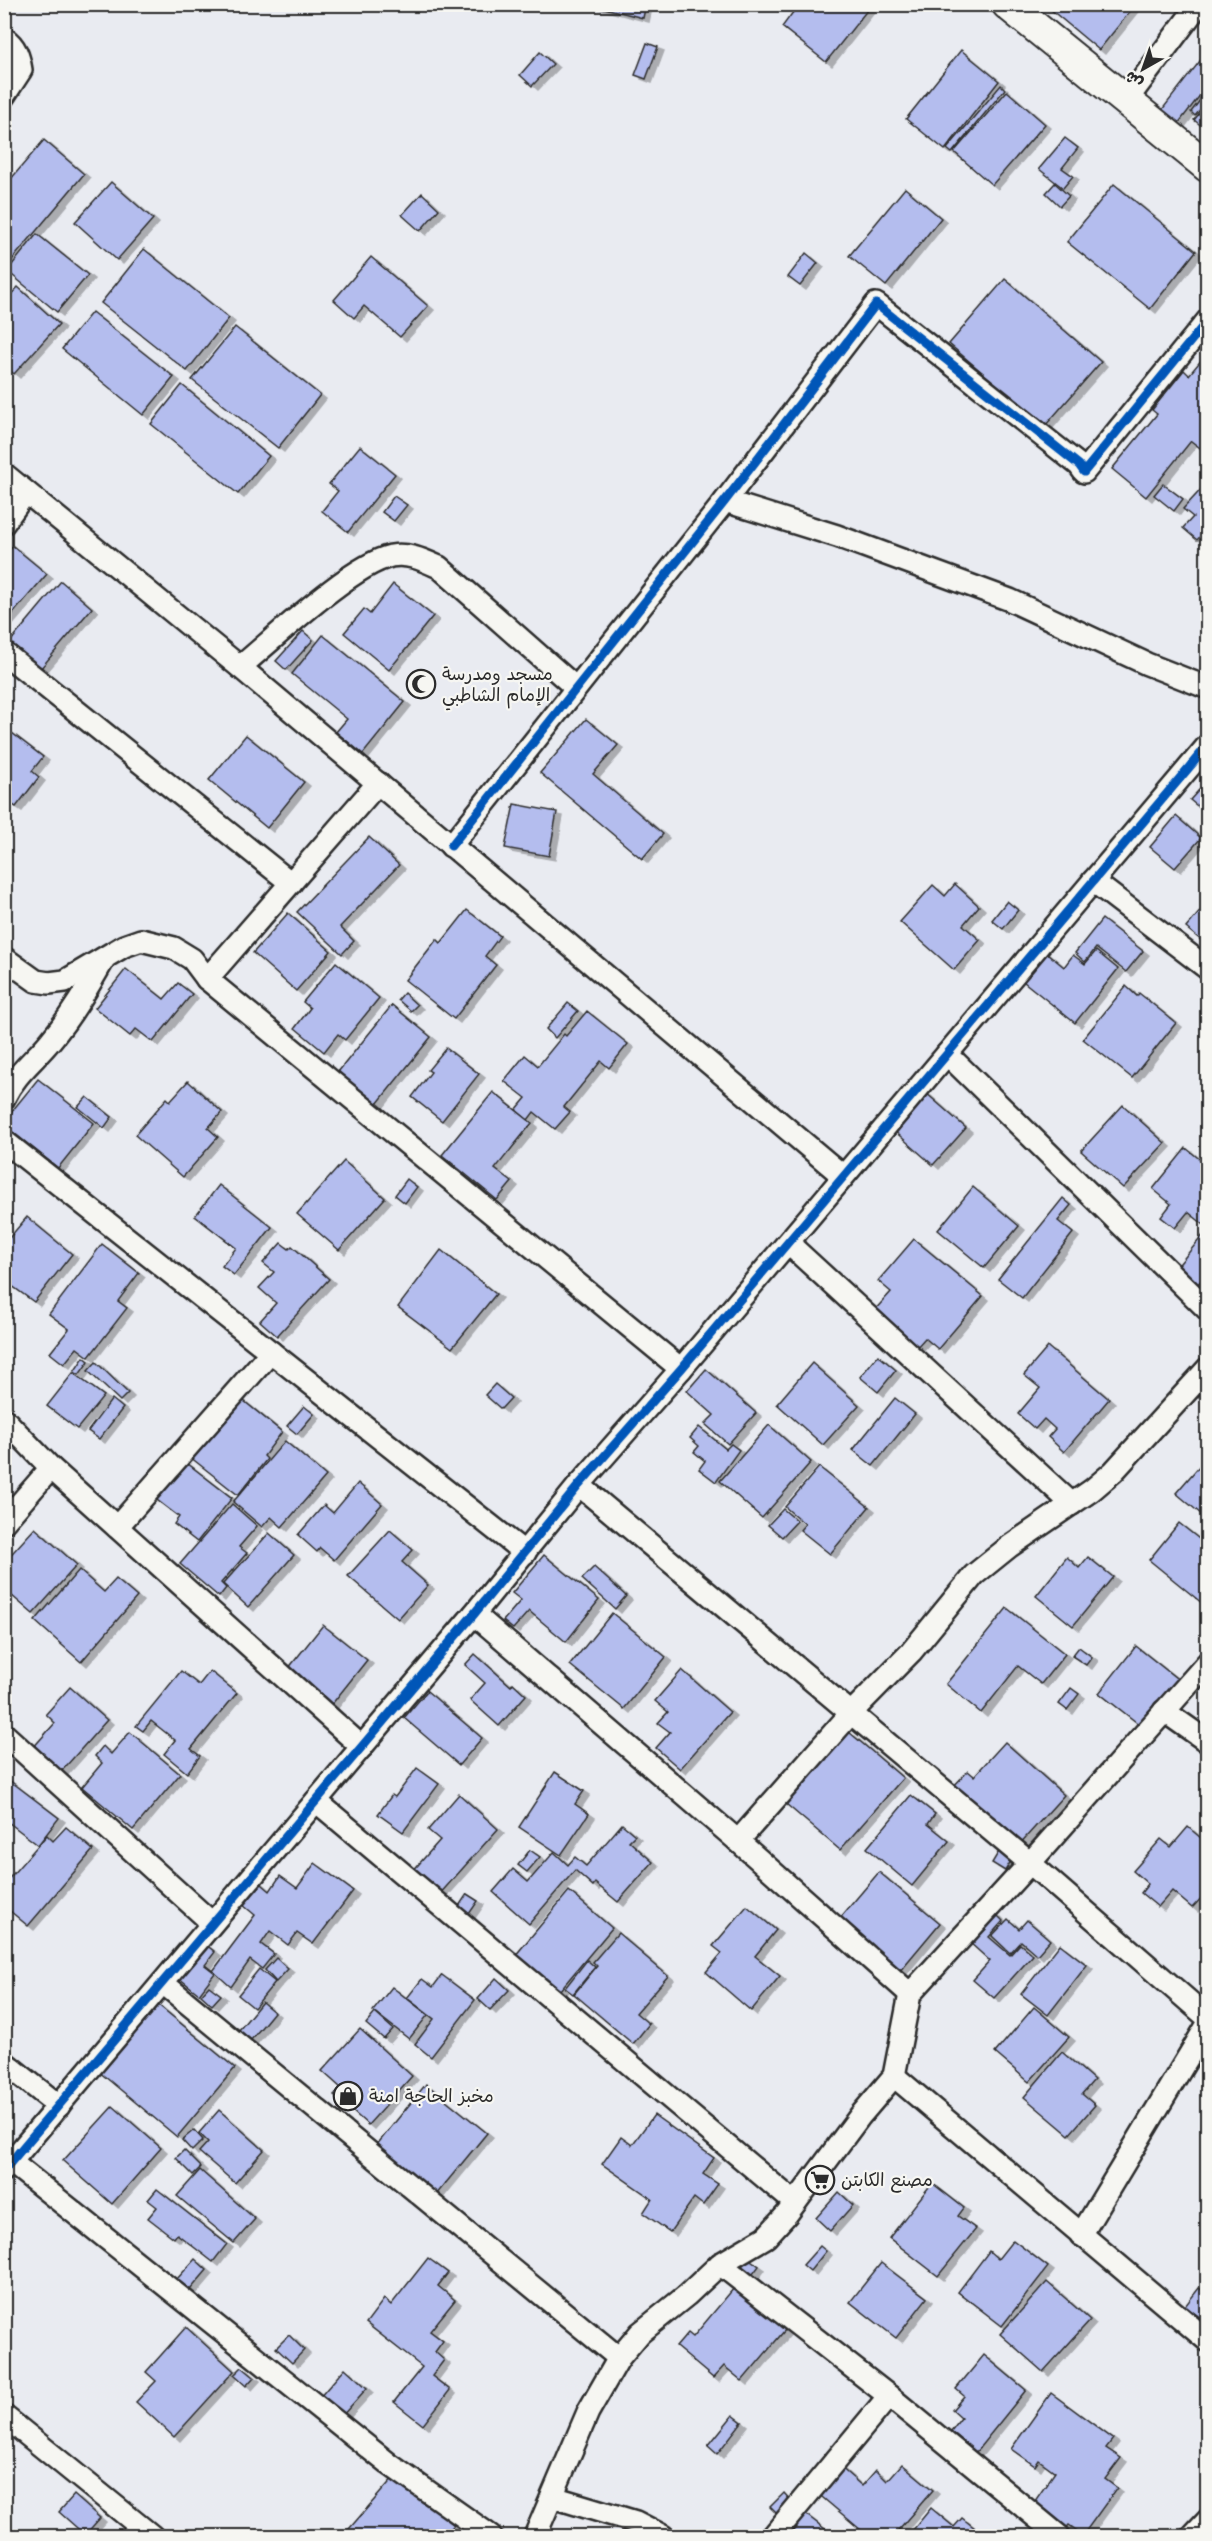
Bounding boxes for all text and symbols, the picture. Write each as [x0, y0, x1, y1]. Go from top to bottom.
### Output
north arrow [1113, 39, 1173, 99]
text: ش [1120, 67, 1147, 95]
place label: مسجد ومدرسة الإمام الشاطبي [442, 661, 553, 711]
mosque icon: مسجد ومدرسة الإمام الشاطبي [405, 668, 437, 700]
shop icon: مخبز الحاجة امنة [332, 2080, 364, 2112]
place label: مخبز الحاجة امنة [369, 2083, 494, 2107]
supermarket icon: مصنع الكابتن [804, 2164, 836, 2196]
place label: مصنع الكابتن [841, 2167, 933, 2193]

